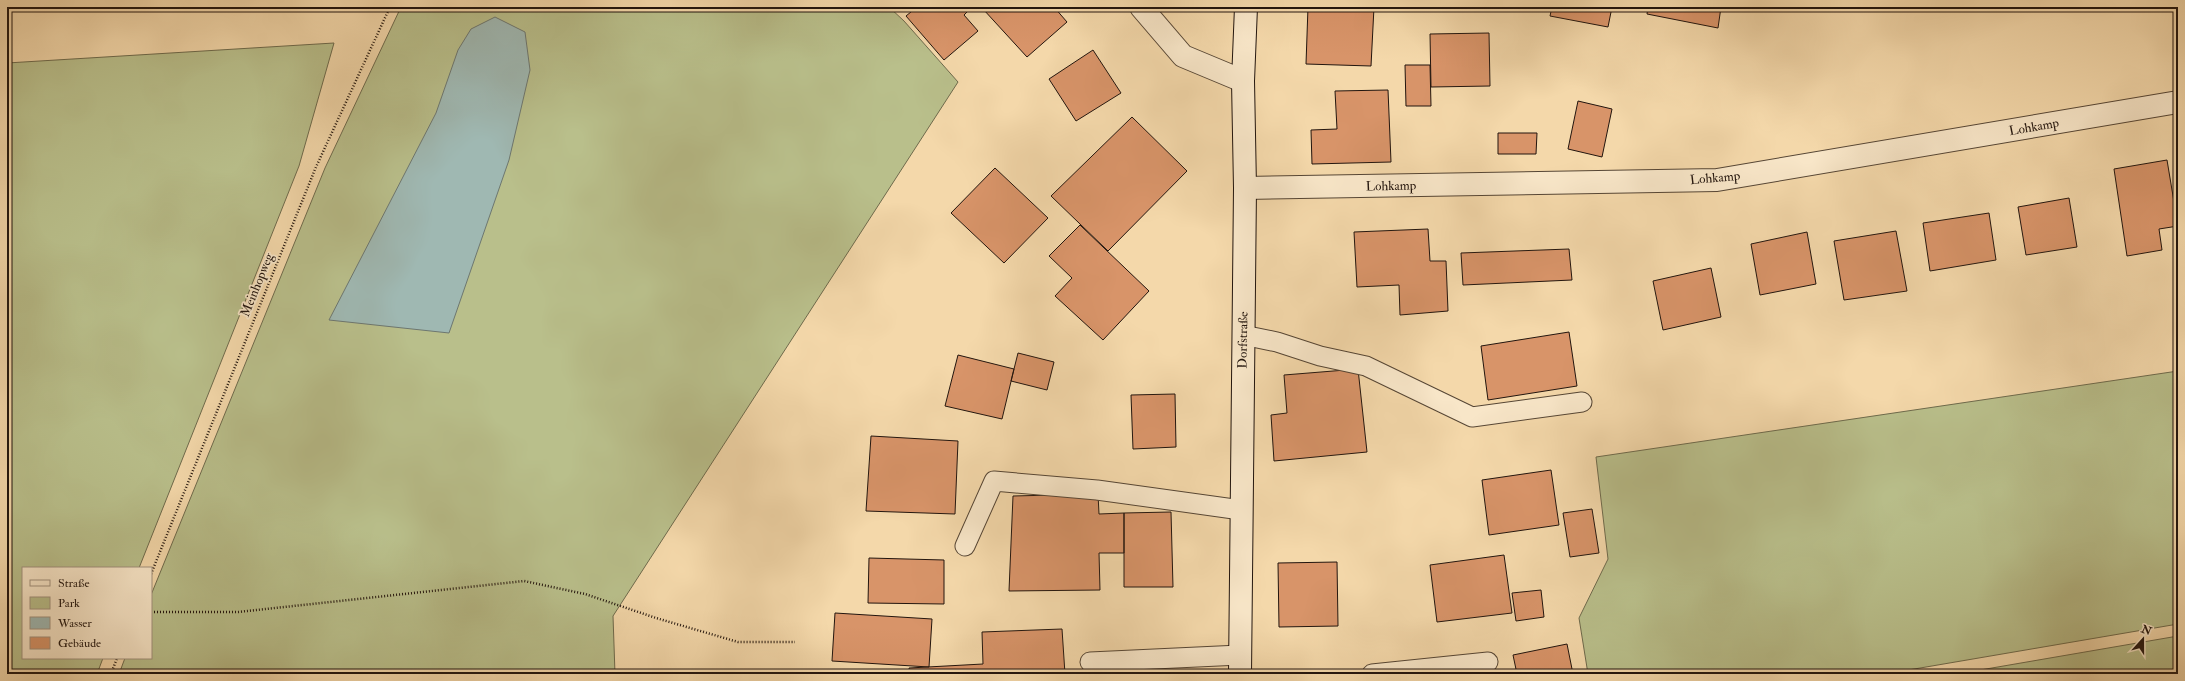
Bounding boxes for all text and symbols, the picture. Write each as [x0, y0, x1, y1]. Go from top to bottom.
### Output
street label: Lohkamp [2008, 115, 2061, 140]
street label: Lohkamp [1689, 168, 1741, 189]
street label: Lohkamp [1366, 178, 1417, 195]
street label: Meinhopweg [237, 250, 278, 320]
street label: Dorfstraße [1235, 311, 1252, 369]
legend [22, 567, 152, 659]
text: Straße [58, 576, 89, 591]
text: Park [58, 596, 80, 611]
text: Wasser [57, 616, 92, 631]
north arrow [2123, 619, 2163, 659]
text: N [2139, 622, 2154, 638]
text: Gebäude [58, 636, 101, 651]

